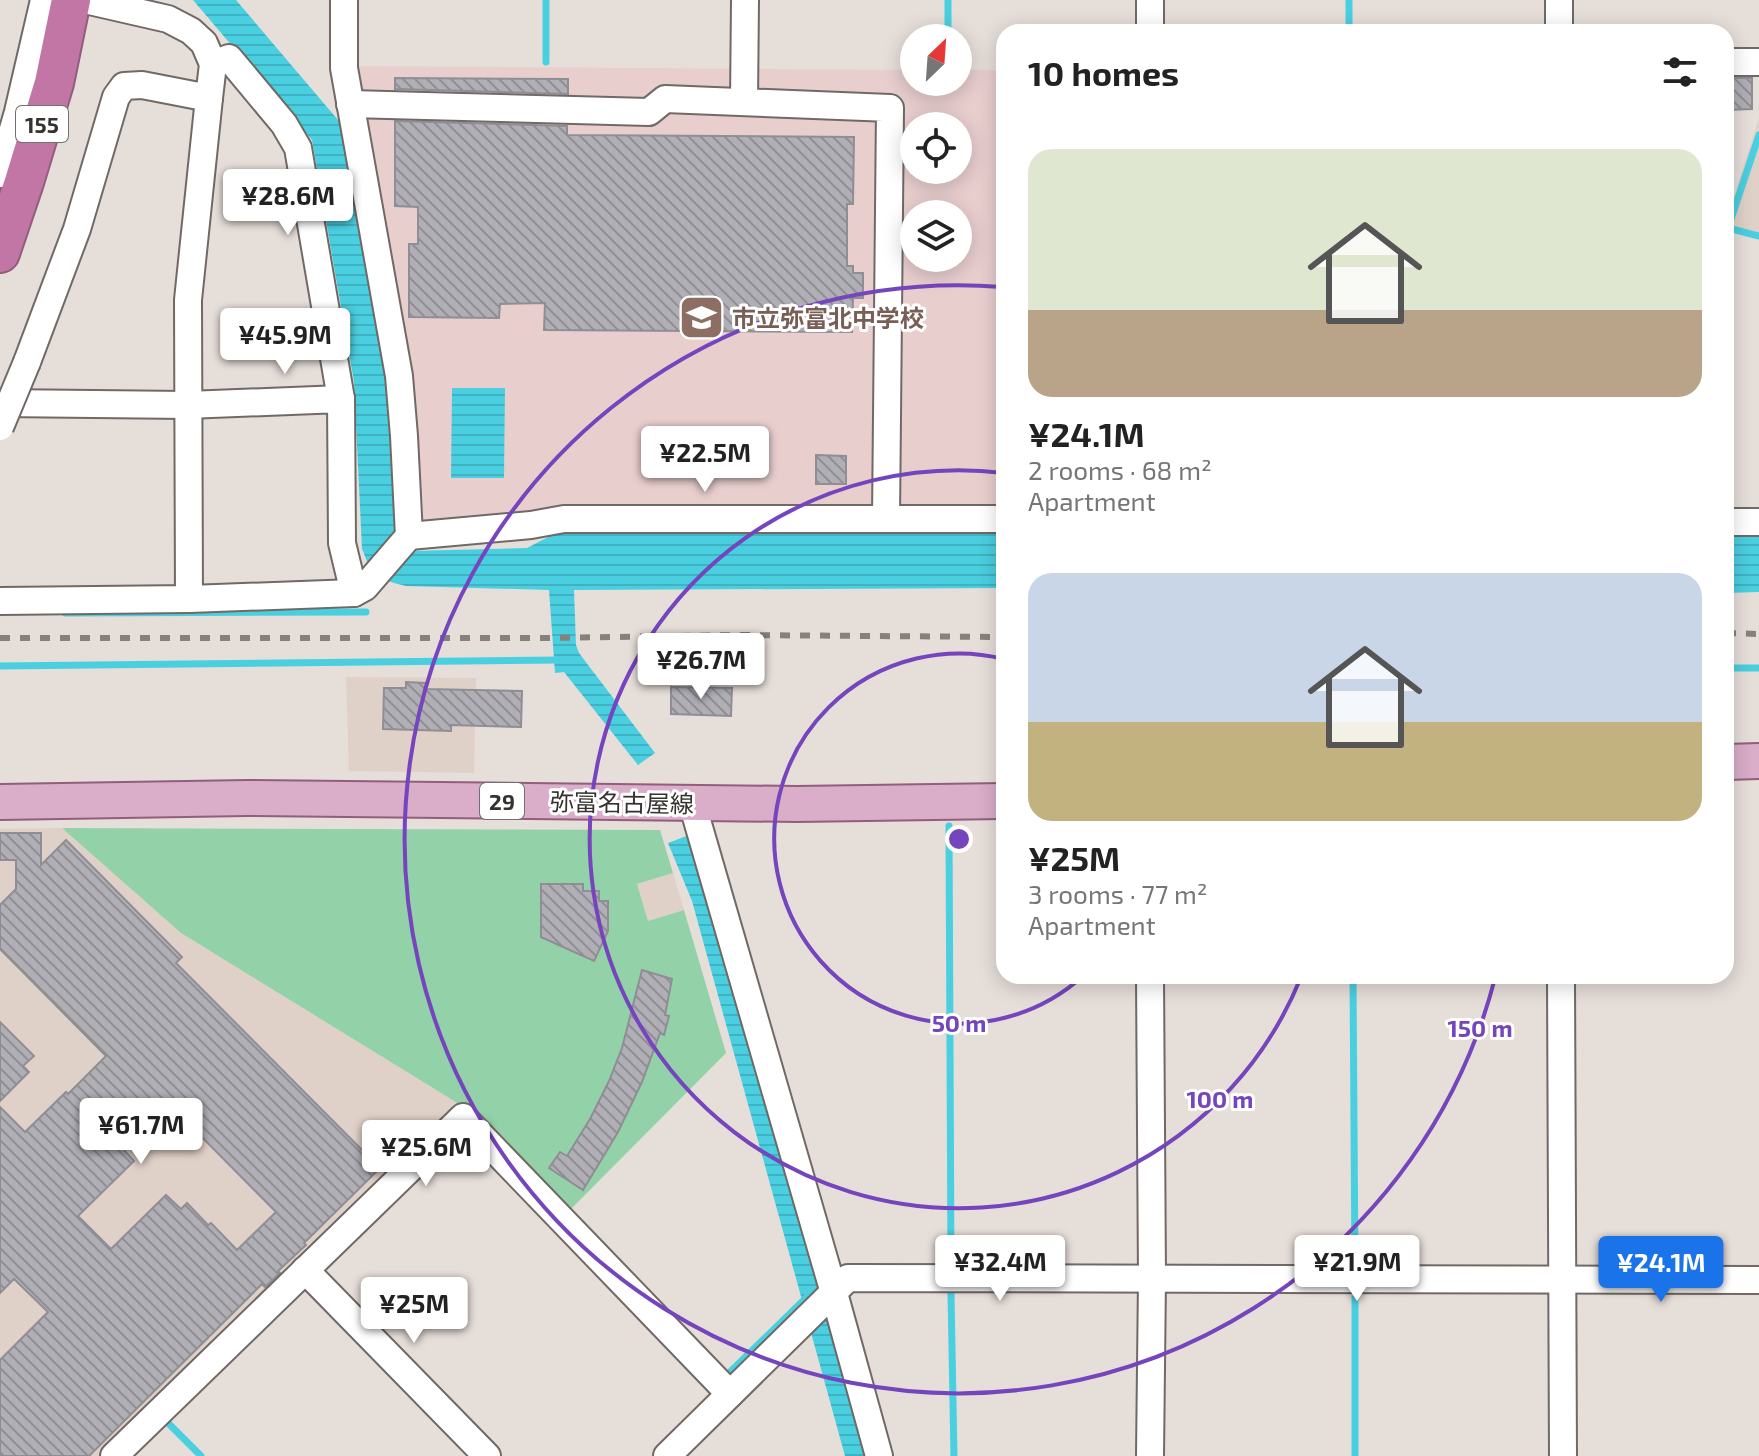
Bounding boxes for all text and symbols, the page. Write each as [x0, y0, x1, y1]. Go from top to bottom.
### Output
north arrow [900, 24, 972, 96]
map controls [900, 24, 972, 272]
icon: filters [1658, 50, 1702, 94]
text: 10 homes [1028, 52, 1179, 93]
road number: 155 [16, 106, 68, 142]
button: locate [900, 112, 972, 184]
pin: ¥28.6M [223, 169, 353, 237]
text: ¥28.6M [241, 179, 335, 210]
button: layers [900, 200, 972, 272]
icon: home [1293, 201, 1437, 345]
school or university icon: 市立弥富北中学校 [677, 293, 725, 341]
place label: 市立弥富北中学校 [732, 303, 924, 332]
pin: ¥45.9M [220, 308, 350, 376]
text: ¥45.9M [238, 318, 332, 349]
text: ¥24.1M [1028, 413, 1145, 454]
pin: ¥22.5M [640, 426, 770, 494]
text: ¥22.5M [659, 436, 751, 467]
text: 2 rooms · 68 m² [1028, 454, 1212, 485]
text: Apartment [1028, 485, 1156, 516]
icon: home [1293, 625, 1437, 769]
pin: ¥26.7M [636, 633, 766, 701]
text: ¥26.7M [656, 643, 746, 674]
road number: 29 [480, 783, 524, 819]
street label: 弥富名古屋線 [550, 786, 694, 818]
centre of rings [945, 825, 973, 853]
text: ¥25M [1028, 837, 1120, 878]
text: 3 rooms · 77 m² [1028, 878, 1208, 909]
text: Apartment [1028, 909, 1156, 940]
text: 50 m [932, 1008, 986, 1037]
text: 150 m [1447, 1013, 1513, 1042]
text: 100 m [1187, 1084, 1253, 1113]
pin: ¥61.7M [76, 1098, 206, 1166]
text: ¥61.7M [98, 1108, 184, 1139]
pin: ¥25.6M [361, 1120, 491, 1188]
text: ¥25.6M [380, 1130, 472, 1161]
pin: ¥32.4M [935, 1235, 1065, 1303]
pin: ¥21.9M [1292, 1235, 1422, 1303]
pin: ¥24.1M [1596, 1236, 1726, 1304]
text: ¥32.4M [953, 1245, 1047, 1276]
text: ¥21.9M [1312, 1245, 1402, 1276]
text: ¥24.1M [1616, 1246, 1706, 1277]
pin: ¥25M [367, 1277, 461, 1345]
text: ¥25M [379, 1287, 449, 1318]

